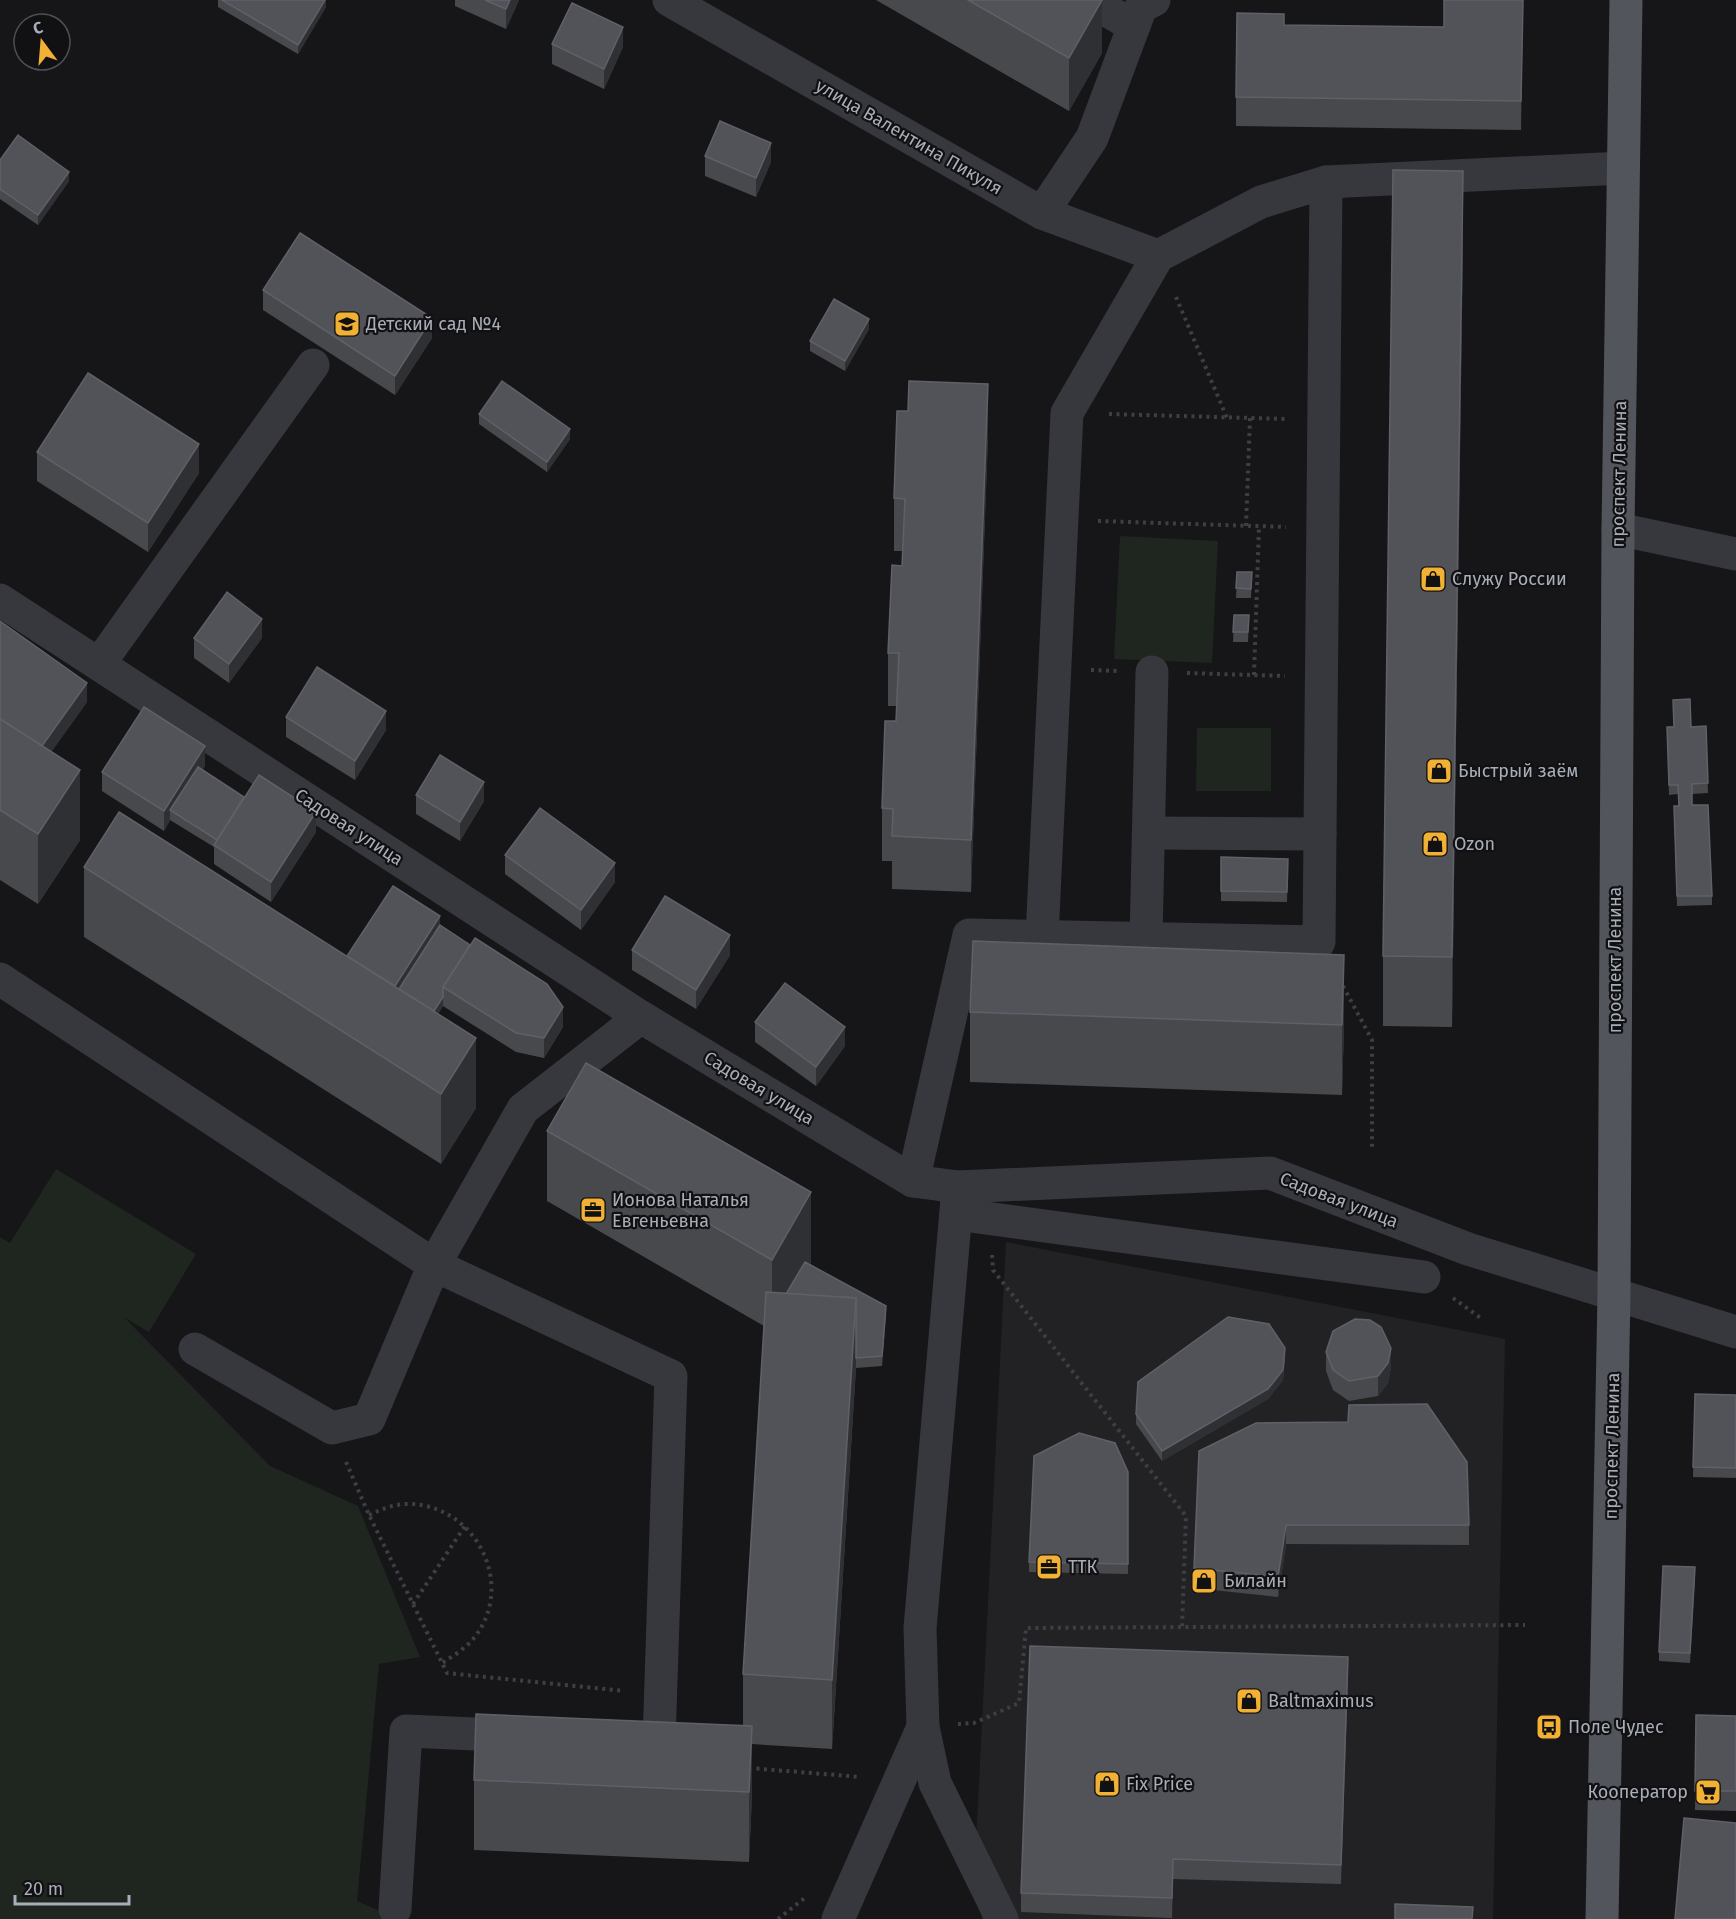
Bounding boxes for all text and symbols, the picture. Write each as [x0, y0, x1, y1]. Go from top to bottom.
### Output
north arrow [12, 12, 72, 72]
text: С [31, 17, 46, 38]
street label: улица Валентина Пикуля [812, 74, 1006, 200]
school or university icon: Детский сад №4 [332, 309, 362, 339]
place label: Детский сад №4 [365, 313, 502, 335]
street label: проспект Ленина [1607, 400, 1631, 548]
shop icon: Служу России [1418, 564, 1448, 594]
place label: Служу России [1452, 568, 1567, 590]
shop icon: Быстрый заём [1424, 756, 1454, 786]
place label: Быстрый заём [1458, 760, 1578, 782]
street label: Садовая улица [291, 784, 407, 870]
shop icon: Ozon [1420, 829, 1450, 859]
place label: Ozon [1454, 833, 1495, 855]
street label: проспект Ленина [1604, 887, 1626, 1033]
street label: Садовая улица [700, 1046, 818, 1130]
street label: Садовая улица [1277, 1167, 1401, 1233]
place label: Ионова Наталья Евгеньевна [612, 1189, 749, 1232]
office icon: Ионова Наталья Евгеньевна [578, 1195, 608, 1225]
street label: проспект Ленина [1600, 1372, 1624, 1520]
office icon: ТТК [1034, 1552, 1064, 1582]
place label: ТТК [1068, 1556, 1098, 1578]
shop icon: Билайн [1189, 1566, 1219, 1596]
place label: Билайн [1224, 1570, 1287, 1592]
shop icon: Baltmaximus [1234, 1686, 1264, 1716]
place label: Baltmaximus [1268, 1690, 1374, 1712]
bus stop icon: Поле Чудес [1534, 1712, 1564, 1742]
place label: Поле Чудес [1568, 1716, 1664, 1738]
shop icon: Fix Price [1092, 1769, 1122, 1799]
place label: Fix Price [1126, 1773, 1193, 1795]
supermarket icon: Кооператор [1693, 1777, 1723, 1807]
place label: Кооператор [1587, 1781, 1688, 1803]
scale bar [15, 1868, 129, 1906]
text: 20 m [24, 1878, 63, 1900]

